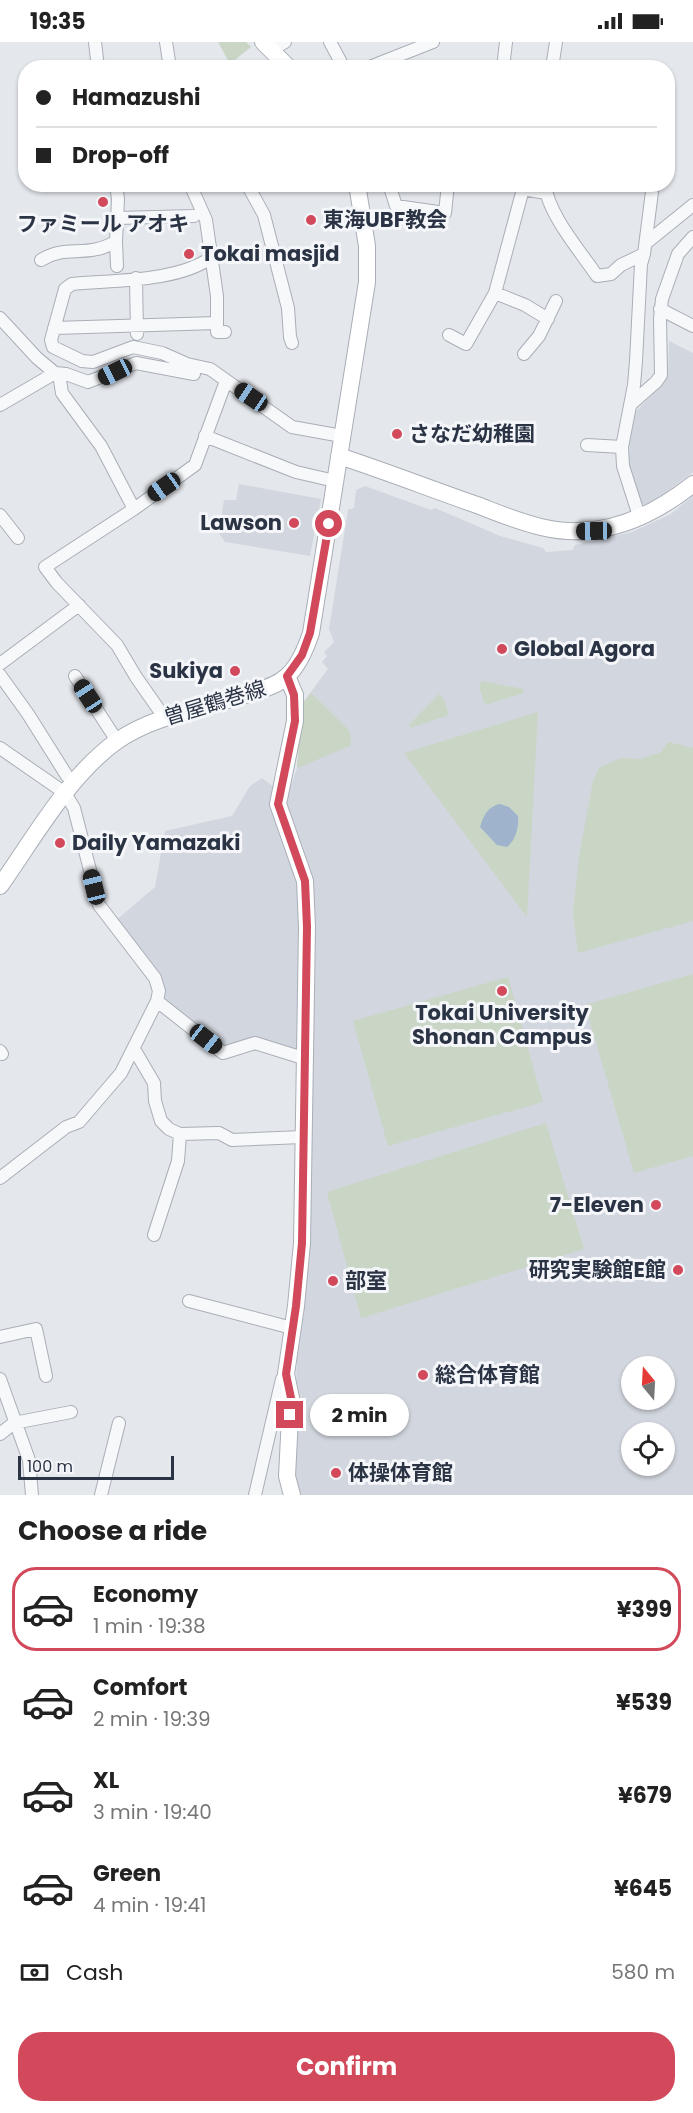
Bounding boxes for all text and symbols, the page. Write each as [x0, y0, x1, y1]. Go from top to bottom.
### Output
text: 19:35 [30, 6, 86, 37]
text: Hamazushi [72, 82, 201, 113]
text: Drop-off [72, 140, 169, 171]
marker: ファミール アオキ [96, 195, 110, 209]
place label: 東海UBF教会 [323, 205, 447, 234]
place label: ファミール アオキ [17, 209, 189, 238]
marker: 東海UBF教会 [304, 213, 318, 227]
place label: Tokai masjid [201, 239, 340, 268]
marker: Tokai masjid [182, 247, 196, 261]
car [95, 356, 135, 388]
car [231, 379, 271, 415]
place label: さなだ幼稚園 [409, 419, 535, 448]
marker: さなだ幼稚園 [390, 427, 404, 441]
car [144, 469, 184, 505]
place label: Lawson [200, 508, 282, 537]
route start [315, 510, 342, 537]
marker: Lawson [287, 516, 301, 530]
car [576, 522, 612, 540]
place label: Global Agora [514, 634, 655, 663]
marker: Global Agora [495, 642, 509, 656]
place label: Sukiya [149, 656, 223, 685]
marker: Sukiya [228, 664, 242, 678]
street label: 曽屋鶴巻線 [160, 673, 269, 732]
car [71, 676, 105, 716]
place label: Daily Yamazaki [72, 828, 240, 857]
marker: Daily Yamazaki [53, 836, 67, 850]
car [81, 867, 107, 907]
marker: Tokai University Shonan Campus [495, 984, 509, 998]
place label: Tokai University Shonan Campus [412, 998, 592, 1051]
car [186, 1021, 226, 1057]
place label: 7-Eleven [550, 1190, 644, 1219]
marker: 7-Eleven [649, 1198, 663, 1212]
place label: 研究実験館E館 [529, 1255, 666, 1284]
marker: 研究実験館E館 [671, 1263, 685, 1277]
place label: 部室 [345, 1266, 387, 1295]
marker: 部室 [326, 1274, 340, 1288]
north arrow [621, 1356, 675, 1410]
map controls [621, 1356, 675, 1476]
place label: 総合体育館 [435, 1360, 540, 1389]
marker: 総合体育館 [416, 1368, 430, 1382]
callout: 2 min [311, 1394, 410, 1436]
route end [276, 1401, 303, 1428]
text: 2 min [331, 1401, 388, 1429]
button: locate [621, 1422, 675, 1476]
scale bar [18, 1453, 174, 1480]
text: 100 m [27, 1455, 73, 1478]
place label: 体操体育館 [348, 1458, 453, 1487]
marker: 体操体育館 [329, 1466, 343, 1480]
text: Choose a ride [18, 1512, 207, 1549]
text: Economy [93, 1579, 198, 1610]
icon: car [21, 1582, 75, 1636]
text: ¥399 [617, 1594, 672, 1625]
text: 1 min · 19:38 [93, 1612, 206, 1640]
text: Comfort [93, 1672, 187, 1703]
icon: car [21, 1675, 75, 1729]
text: ¥539 [616, 1687, 672, 1718]
text: 2 min · 19:39 [93, 1705, 211, 1733]
text: XL [93, 1765, 119, 1796]
icon: car [21, 1768, 75, 1822]
text: ¥679 [618, 1780, 672, 1811]
text: 3 min · 19:40 [93, 1798, 212, 1826]
text: Green [93, 1858, 161, 1889]
icon: car [21, 1861, 75, 1915]
text: ¥645 [614, 1873, 672, 1904]
text: 4 min · 19:41 [93, 1891, 206, 1919]
icon: cash [18, 1956, 51, 1989]
text: Cash [66, 1957, 123, 1988]
text: 580 m [611, 1958, 675, 1986]
button: Confirm [18, 2032, 675, 2101]

